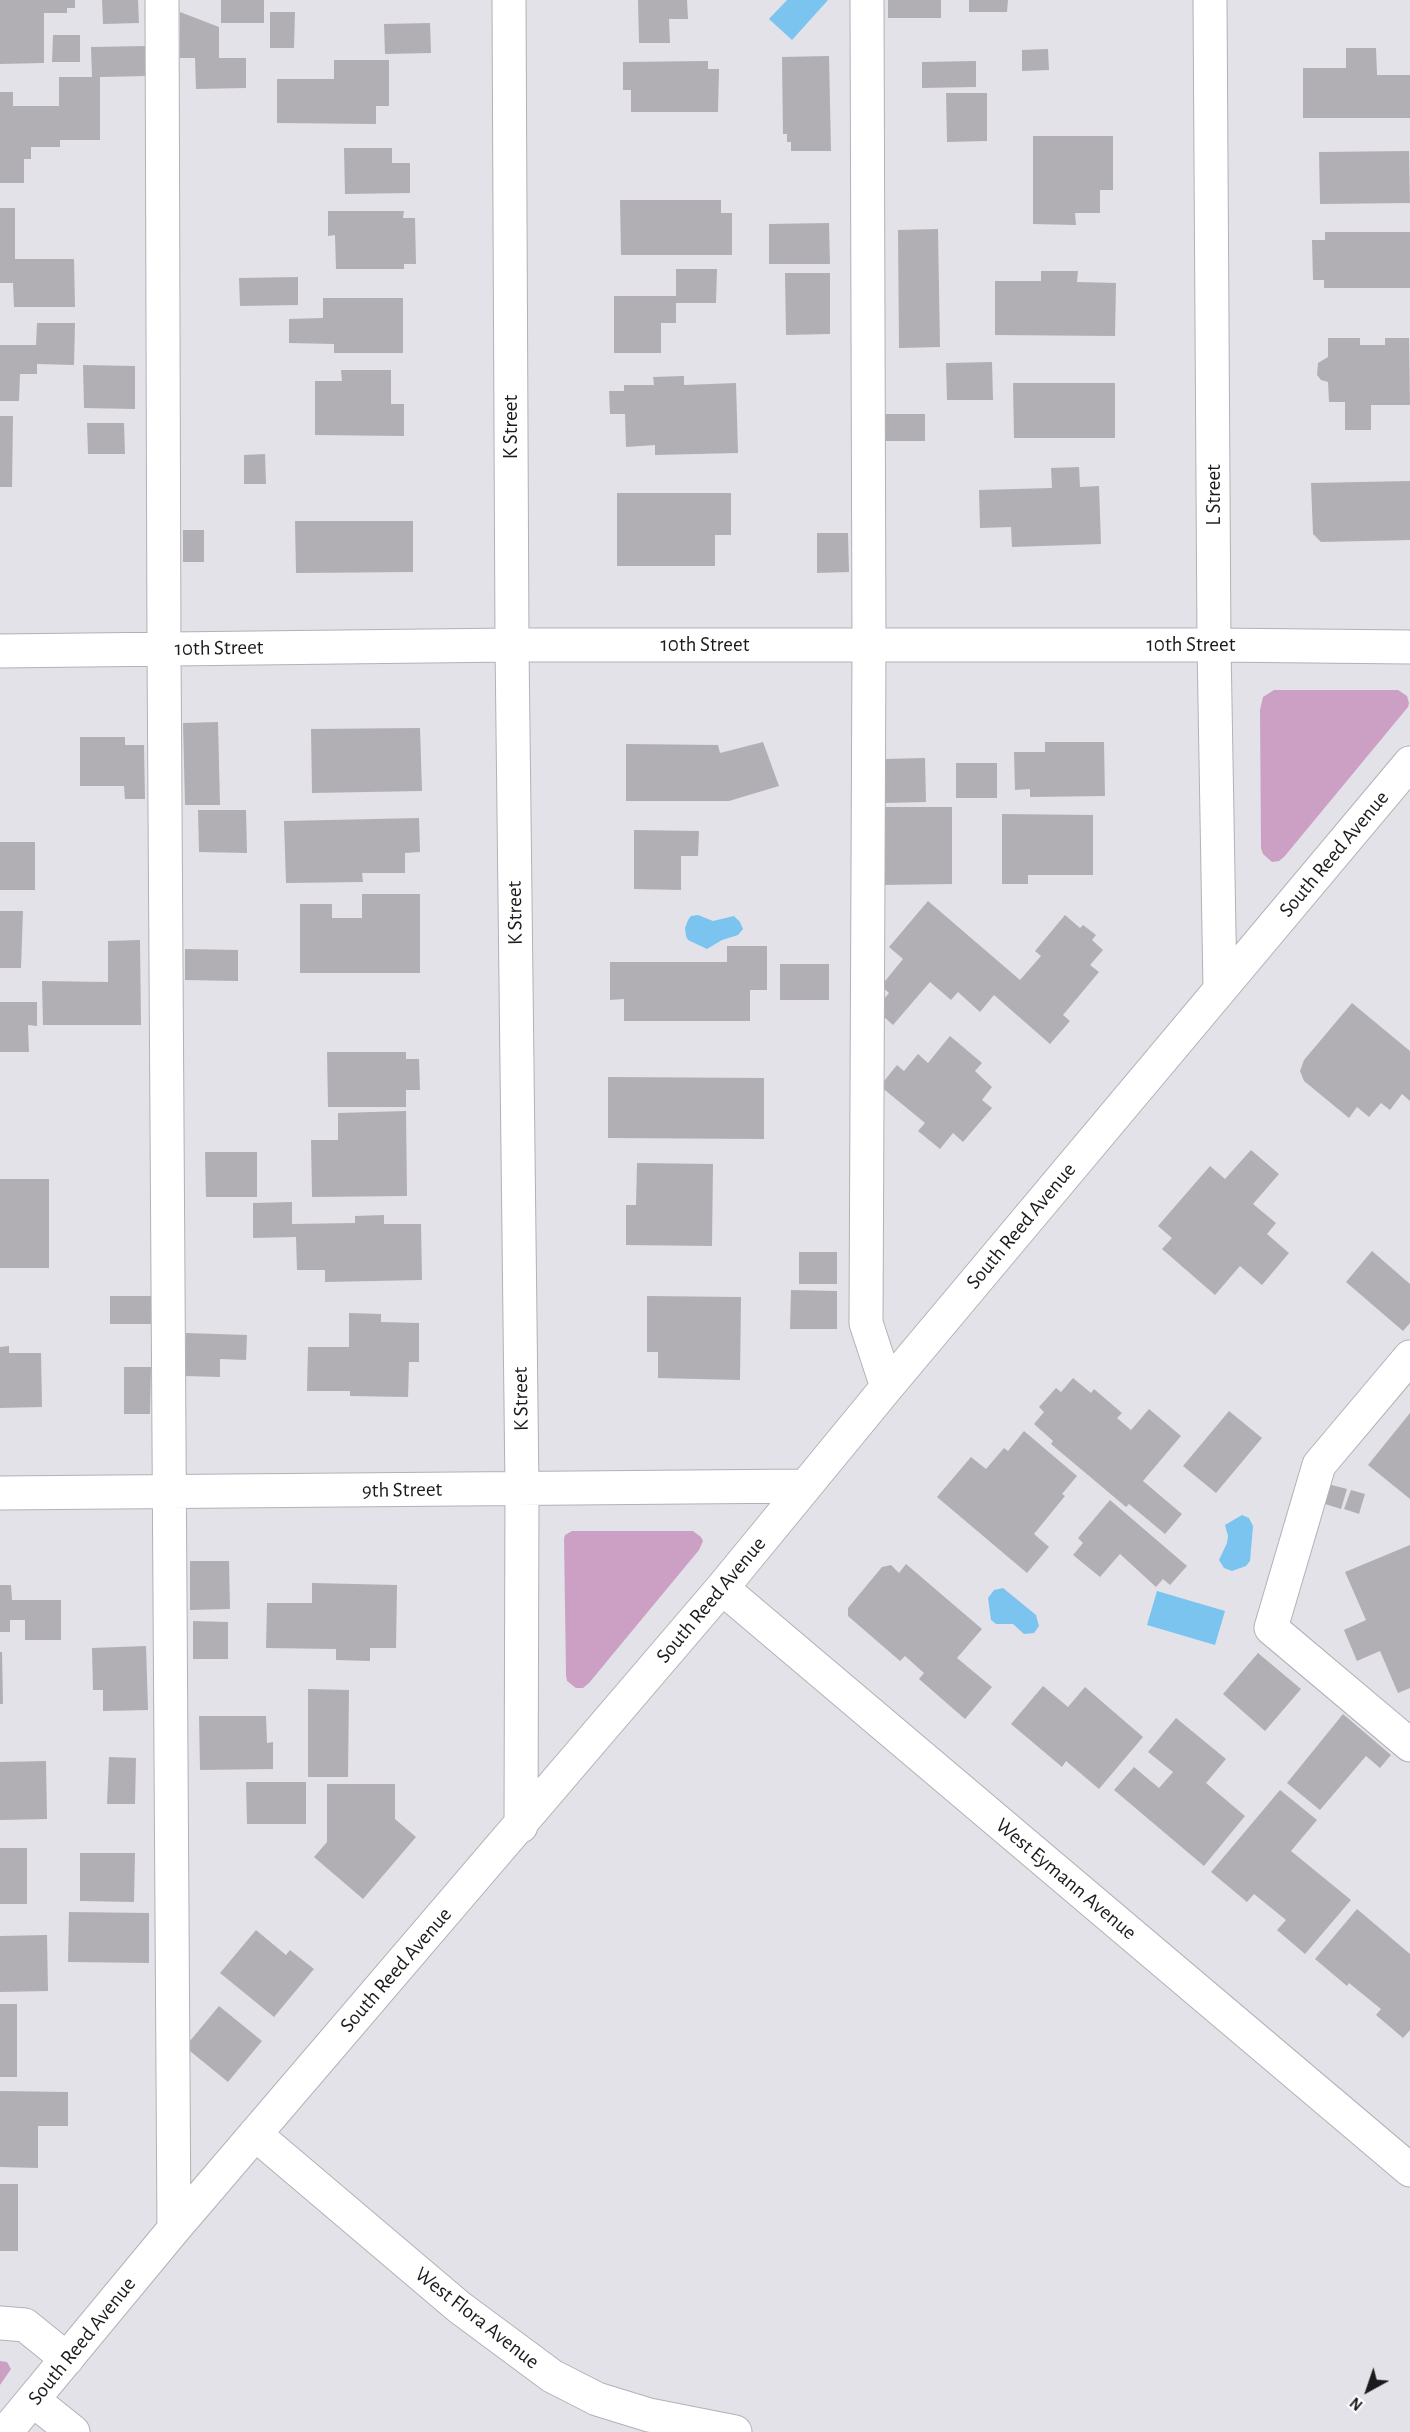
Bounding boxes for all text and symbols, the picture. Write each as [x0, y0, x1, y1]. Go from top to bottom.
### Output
street label: K Street [498, 395, 524, 459]
street label: L Street [1201, 464, 1227, 526]
street label: 10th Street [661, 632, 749, 658]
street label: 10th Street [1147, 632, 1235, 658]
street label: 10th Street [174, 635, 264, 661]
street label: South Reed Avenue [1274, 786, 1394, 922]
street label: K Street [502, 881, 528, 945]
street label: South Reed Avenue [961, 1158, 1081, 1294]
street label: K Street [508, 1367, 534, 1431]
street label: 9th Street [362, 1477, 442, 1503]
street label: South Reed Avenue [651, 1532, 771, 1668]
street label: West Eymann Avenue [990, 1813, 1142, 1945]
street label: South Reed Avenue [335, 1902, 457, 2038]
street label: West Flora Avenue [410, 2262, 544, 2374]
street label: South Reed Avenue [23, 2272, 141, 2410]
north arrow [1338, 2360, 1398, 2420]
text: N [1347, 2394, 1366, 2413]

